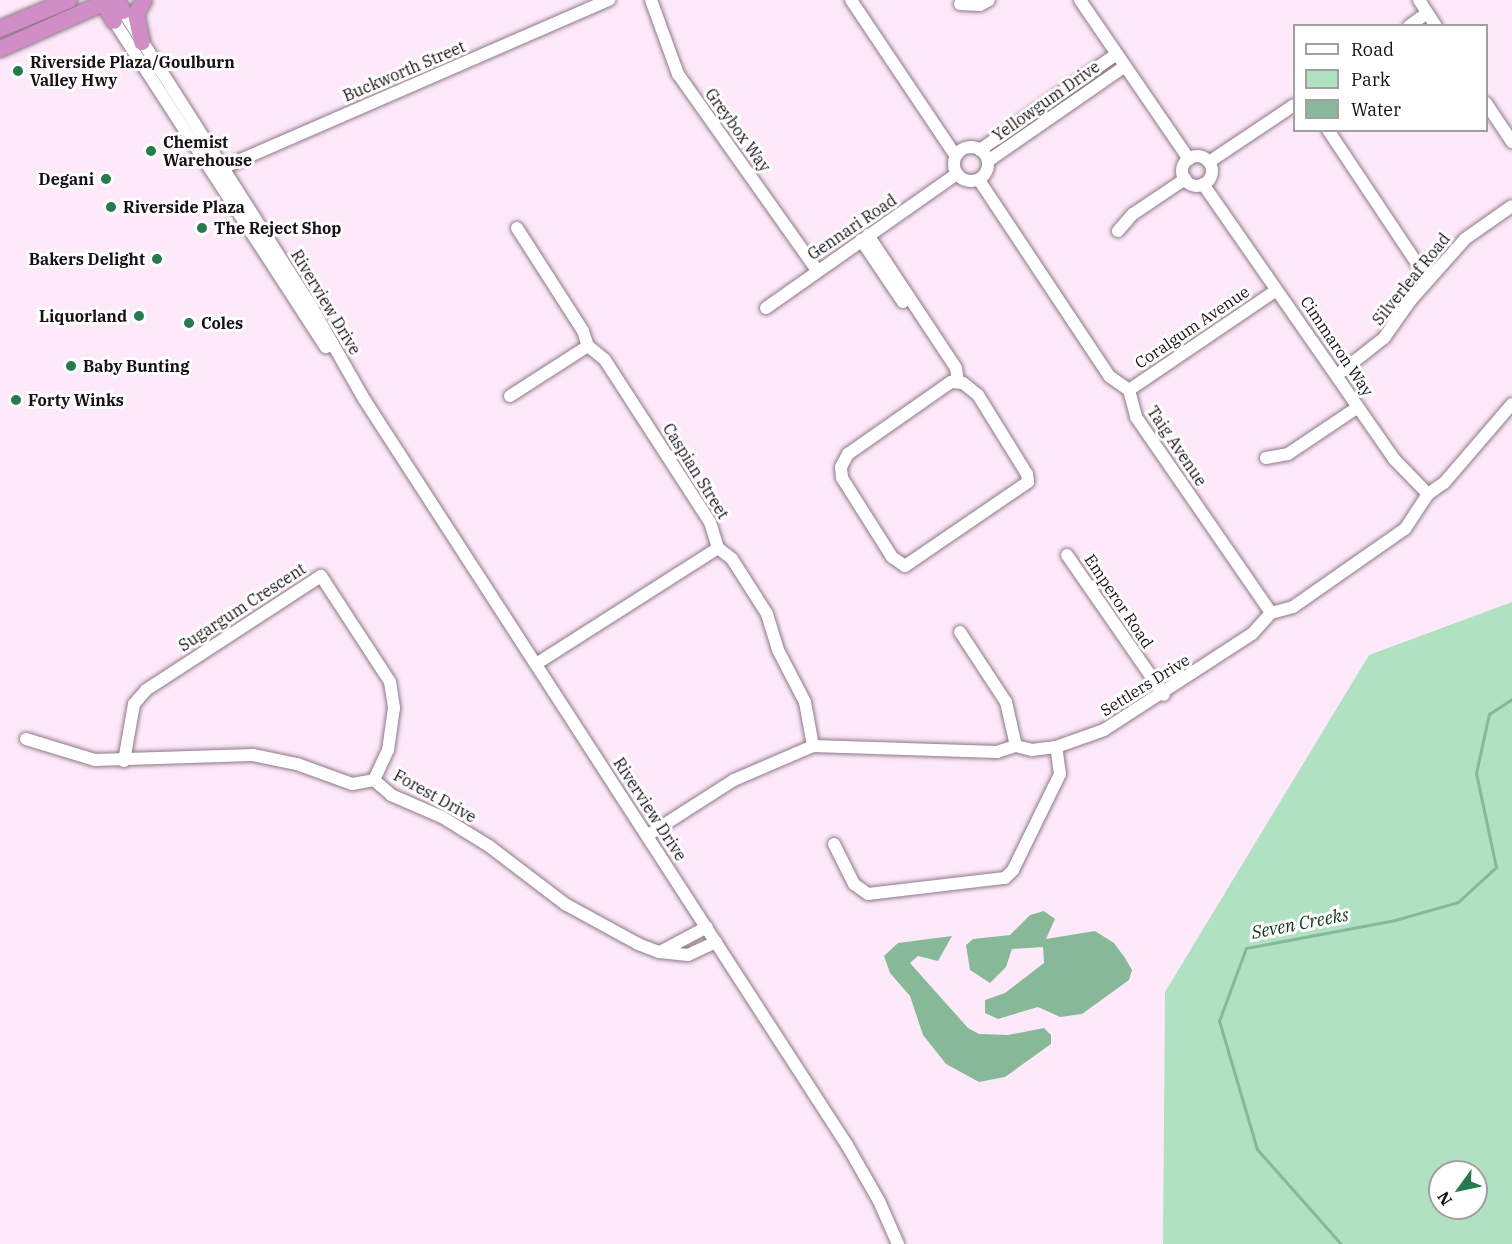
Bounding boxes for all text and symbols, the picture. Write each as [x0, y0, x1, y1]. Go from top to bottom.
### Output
legend [1293, 24, 1488, 132]
street label: Buckworth Street [340, 37, 468, 105]
text: Road [1351, 38, 1394, 61]
place label: Riverside Plaza/Goulburn Valley Hwy [30, 52, 235, 90]
street label: Yellowgum Drive [989, 57, 1103, 145]
marker: Riverside Plaza/Goulburn Valley Hwy [11, 64, 25, 78]
text: Park [1351, 68, 1390, 91]
street label: Greybox Way [701, 85, 775, 175]
text: Water [1351, 98, 1401, 121]
place label: Chemist Warehouse [163, 132, 252, 170]
marker: Chemist Warehouse [144, 144, 158, 158]
place label: Degani [39, 169, 94, 189]
marker: Degani [99, 172, 113, 186]
street label: Gennari Road [804, 190, 900, 264]
place label: Riverside Plaza [123, 197, 245, 217]
marker: Riverside Plaza [104, 200, 118, 214]
place label: The Reject Shop [214, 218, 341, 238]
marker: The Reject Shop [195, 221, 209, 235]
street label: Silverleaf Road [1368, 229, 1454, 329]
street label: Riverview Drive [287, 246, 365, 358]
place label: Bakers Delight [29, 249, 145, 269]
marker: Bakers Delight [150, 252, 164, 266]
street label: Coralgum Avenue [1131, 282, 1253, 372]
street label: Cimmaron Way [1297, 292, 1377, 400]
place label: Liquorland [39, 306, 127, 326]
marker: Liquorland [132, 309, 146, 323]
place label: Coles [201, 313, 243, 333]
marker: Coles [182, 316, 196, 330]
place label: Baby Bunting [83, 356, 189, 376]
marker: Baby Bunting [64, 359, 78, 373]
place label: Forty Winks [28, 390, 124, 410]
marker: Forty Winks [9, 393, 23, 407]
street label: Taig Avenue [1143, 402, 1211, 490]
street label: Caspian Street [659, 420, 733, 522]
street label: Emperor Road [1081, 550, 1157, 652]
street label: Sugargum Crescent [175, 559, 309, 655]
street label: Settlers Drive [1097, 650, 1193, 720]
street label: Riverview Drive [610, 754, 690, 864]
street label: Forest Drive [390, 765, 480, 827]
water label: Seven Creeks [1250, 904, 1350, 944]
north arrow [1428, 1160, 1488, 1220]
text: N [1433, 1188, 1456, 1209]

